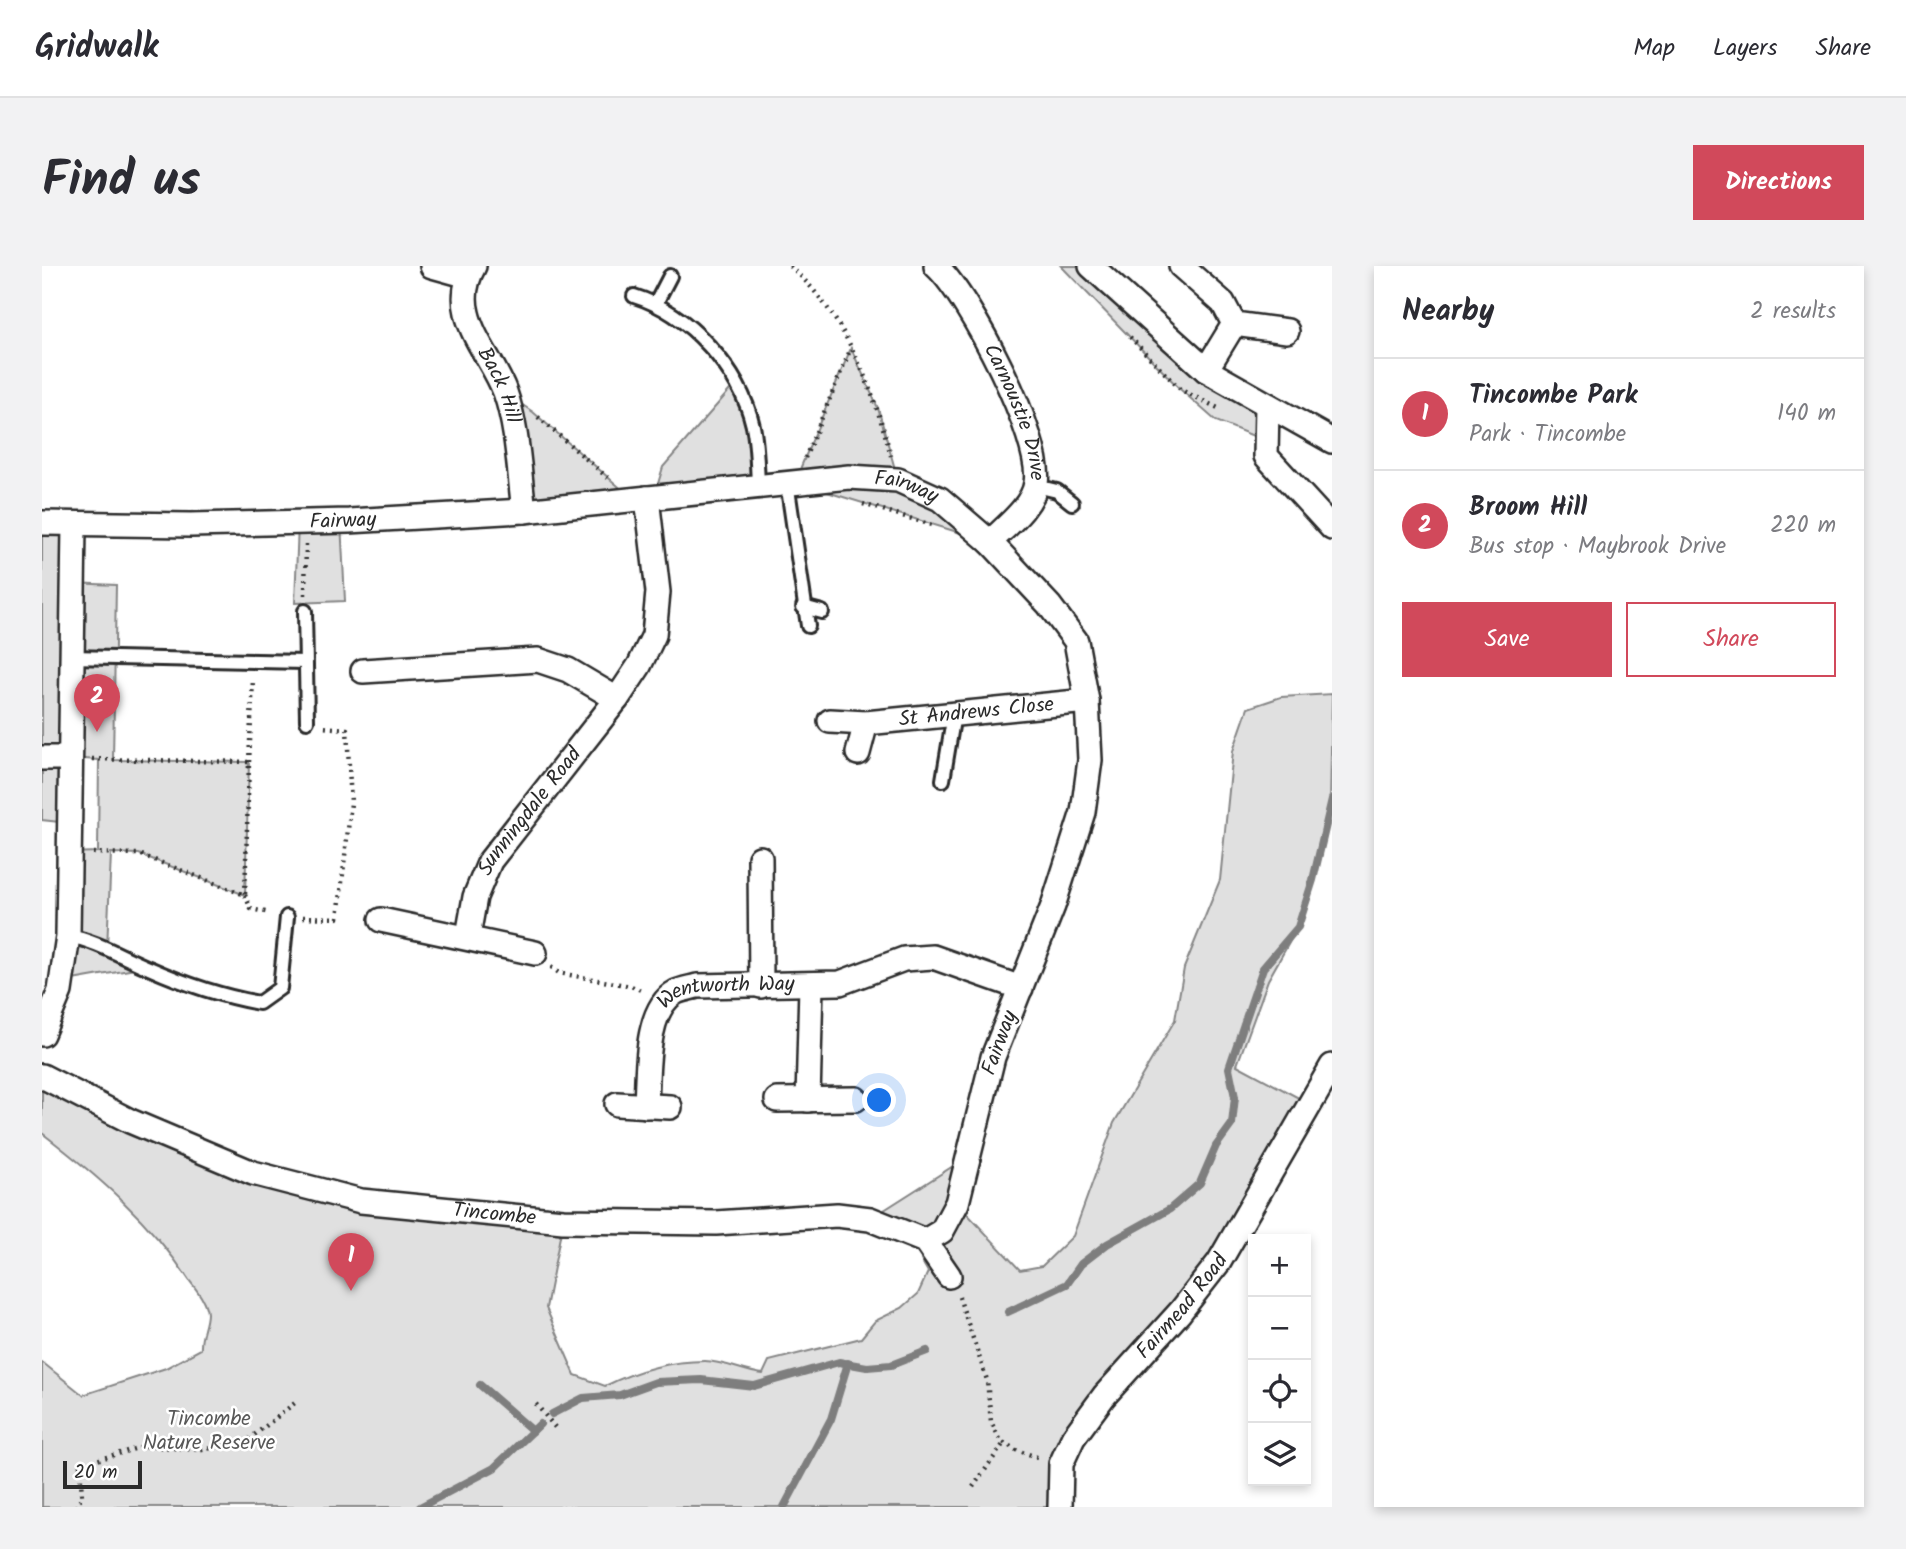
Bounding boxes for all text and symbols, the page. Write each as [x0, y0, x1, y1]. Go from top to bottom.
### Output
text: Gridwalk [35, 22, 158, 75]
text: Map [1633, 29, 1675, 68]
text: Layers [1713, 29, 1777, 68]
text: Share [1815, 29, 1871, 68]
text: Find us [42, 143, 200, 221]
button: Directions [1693, 145, 1864, 220]
text: Nearby [1402, 288, 1494, 336]
text: 2 results [1750, 294, 1836, 330]
street label: Carnoustie Drive [974, 338, 1053, 481]
street label: Back Hill [468, 341, 529, 426]
text: Tincombe Park [1469, 375, 1637, 417]
text: 1 [1422, 396, 1428, 432]
text: 140 m [1777, 396, 1836, 432]
text: Park · Tincombe [1469, 417, 1626, 453]
street label: Fairway [873, 462, 944, 513]
text: Broom Hill [1469, 487, 1587, 529]
street label: Fairway [309, 503, 377, 538]
text: 2 [1418, 508, 1432, 544]
text: 220 m [1770, 508, 1836, 544]
text: Bus stop · Maybrook Drive [1469, 529, 1726, 565]
button: Save [1402, 602, 1612, 677]
button: Share [1626, 602, 1836, 677]
pin: 2 [74, 674, 120, 732]
street label: St Andrews Close [897, 688, 1056, 736]
street label: Sunningdale Road [469, 739, 590, 881]
street label: Wentworth Way [649, 967, 795, 1017]
street label: Fairway [973, 1006, 1027, 1080]
your location [862, 1083, 896, 1117]
street label: Tincombe [451, 1194, 538, 1235]
pin: 1 [328, 1233, 374, 1291]
map controls [1248, 1234, 1311, 1486]
button: + [1248, 1234, 1311, 1297]
street label: Fairmead Road [1128, 1247, 1237, 1367]
button: − [1248, 1297, 1311, 1360]
button: locate [1248, 1360, 1311, 1423]
park label: Tincombe Nature Reserve [143, 1403, 276, 1460]
button: layers [1248, 1423, 1311, 1486]
scale bar [63, 1458, 142, 1490]
text: 20 m [74, 1458, 117, 1488]

